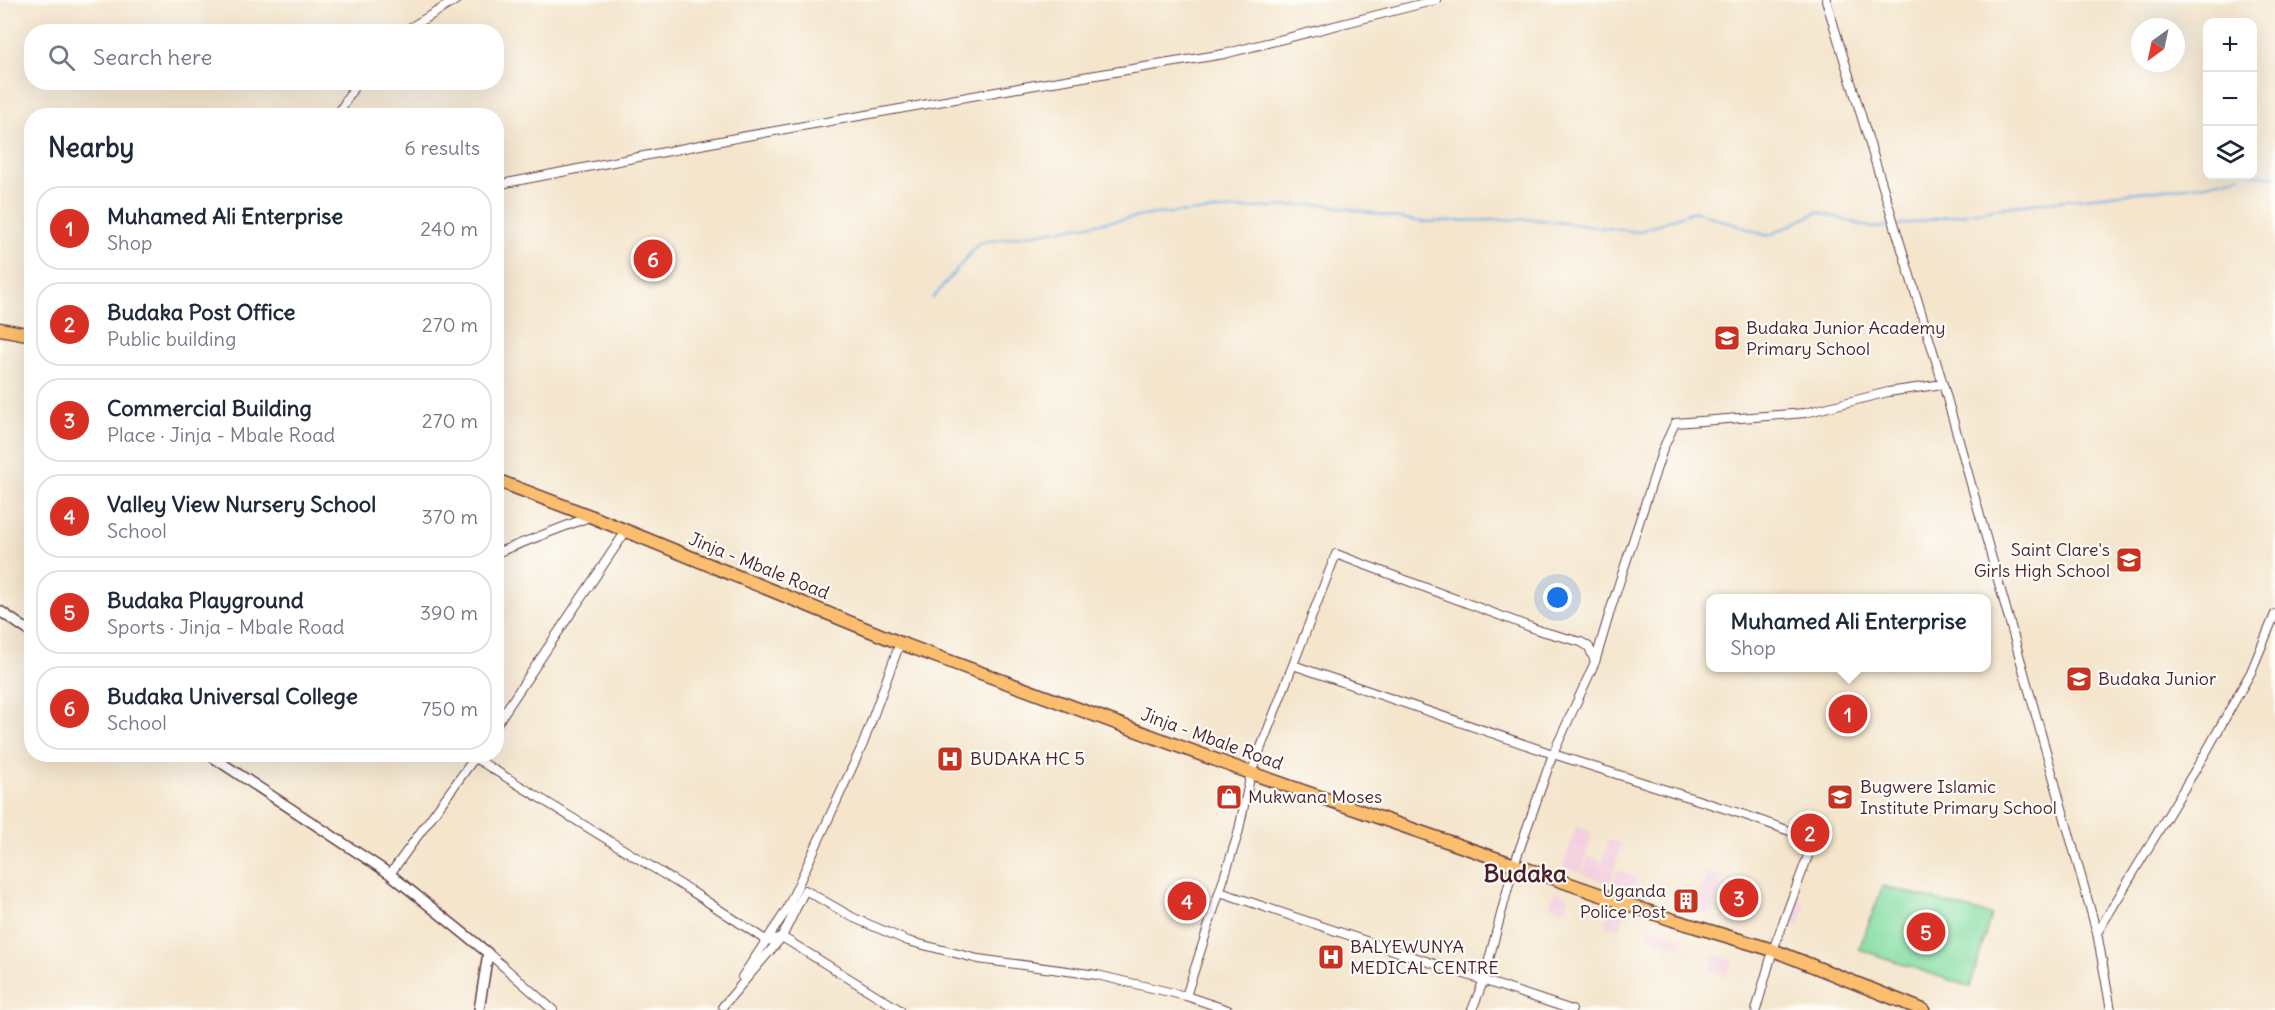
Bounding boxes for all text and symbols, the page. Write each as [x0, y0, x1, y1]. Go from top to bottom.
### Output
north arrow [2131, 18, 2185, 72]
map controls [2203, 18, 2257, 180]
button: + [2203, 18, 2257, 72]
search box [24, 24, 504, 90]
icon: search [45, 41, 78, 74]
text: Search here [93, 43, 212, 71]
button: − [2203, 72, 2257, 126]
button: layers [2203, 126, 2257, 180]
text: Nearby [48, 131, 134, 164]
text: 6 results [404, 135, 480, 160]
text: Muhamed Ali Enterprise [107, 202, 343, 230]
text: 1 [66, 216, 73, 241]
text: 240 m [420, 216, 478, 241]
text: Shop [107, 230, 152, 255]
pin: 6 [634, 236, 672, 282]
text: Budaka Post Office [107, 298, 295, 326]
text: 2 [64, 312, 75, 337]
text: 270 m [422, 312, 478, 337]
place label: Budaka Junior Academy Primary School [1746, 316, 1945, 360]
school or university icon: Budaka Junior Academy Primary School [1712, 323, 1742, 353]
text: Public building [107, 326, 236, 351]
text: Commercial Building [107, 394, 312, 422]
text: 3 [64, 408, 75, 433]
text: 270 m [422, 408, 478, 433]
text: Place · Jinja - Mbale Road [107, 422, 335, 447]
text: Valley View Nursery School [107, 490, 376, 518]
text: 4 [64, 504, 75, 529]
text: 370 m [421, 504, 478, 529]
text: School [107, 518, 167, 543]
street label: Jinja - Mbale Road [686, 527, 833, 604]
place label: Saint Clare's Girls High School [1974, 538, 2110, 582]
school or university icon: Saint Clare's Girls High School [2114, 545, 2144, 575]
your location [1543, 583, 1572, 612]
text: Budaka Playground [107, 586, 304, 614]
popup [1706, 594, 1991, 672]
text: 5 [64, 600, 75, 625]
text: 390 m [420, 600, 478, 625]
text: Muhamed Ali Enterprise [1730, 607, 1967, 635]
text: Sports · Jinja - Mbale Road [107, 614, 345, 639]
text: Shop [1730, 635, 1776, 660]
school or university icon: Budaka Junior [2064, 664, 2094, 694]
place label: Budaka Junior [2098, 667, 2217, 690]
text: Budaka Universal College [107, 682, 358, 710]
pin: 1 [1828, 692, 1868, 736]
text: 6 [64, 696, 75, 721]
text: 750 m [421, 696, 478, 721]
street label: Jinja - Mbale Road [1138, 702, 1287, 775]
text: School [107, 710, 167, 735]
hospital icon: BUDAKA HC 5 [935, 744, 965, 774]
place label: BUDAKA HC 5 [970, 747, 1085, 770]
place label: Bugwere Islamic Institute Primary School [1860, 775, 2057, 819]
shop icon: Mukwana Moses [1214, 782, 1244, 812]
school or university icon: Bugwere Islamic Institute Primary School [1825, 782, 1855, 812]
place label: Mukwana Moses [1248, 785, 1382, 808]
pin: 2 [1790, 810, 1830, 856]
district label: Budaka [1483, 858, 1567, 888]
pin: 3 [1720, 876, 1758, 920]
pin: 4 [1168, 878, 1206, 924]
place label: Uganda Police Post [1580, 879, 1666, 923]
building icon: Uganda Police Post [1671, 886, 1701, 916]
pin: 5 [1906, 910, 1946, 954]
place label: BALYEWUNYA MEDICAL CENTRE [1350, 935, 1499, 979]
hospital icon: BALYEWUNYA MEDICAL CENTRE [1316, 942, 1346, 972]

